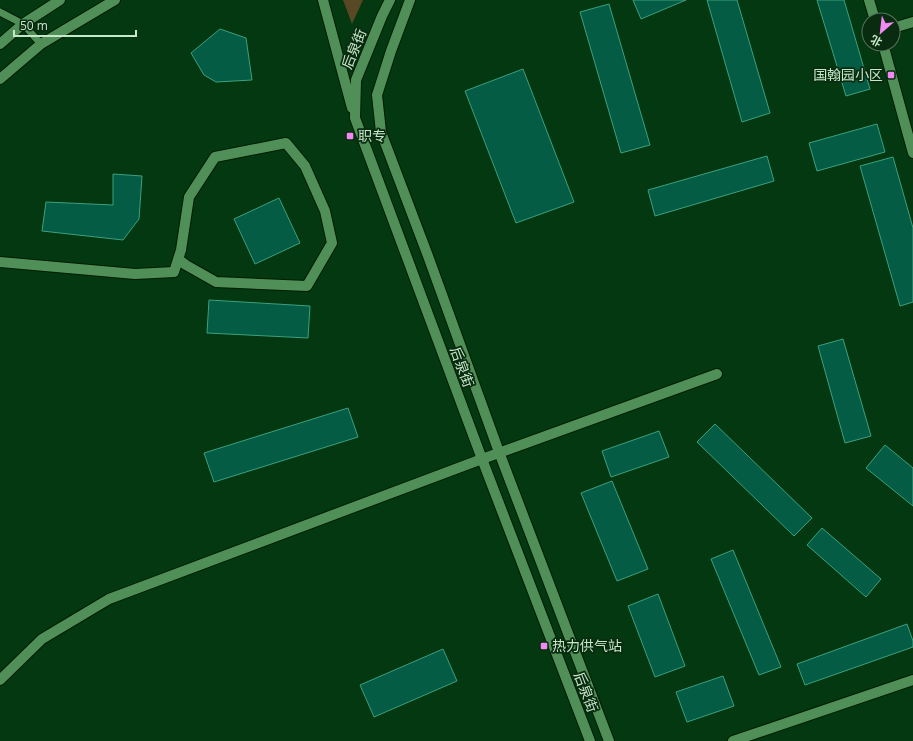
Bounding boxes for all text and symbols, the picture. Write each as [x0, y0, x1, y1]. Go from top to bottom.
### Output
scale bar [14, 12, 136, 38]
north arrow [861, 12, 901, 52]
text: 50 m [20, 17, 48, 34]
street label: 后泉街 [337, 26, 370, 72]
text: 北 [868, 32, 884, 50]
place label: 国翰园小区 [813, 65, 883, 84]
marker: 国翰园小区 [886, 70, 896, 80]
place label: 职专 [358, 126, 386, 145]
marker: 职专 [345, 131, 355, 141]
street label: 后泉街 [446, 344, 479, 390]
place label: 热力供气站 [552, 636, 622, 655]
marker: 热力供气站 [539, 641, 549, 651]
street label: 后泉街 [570, 669, 603, 715]

